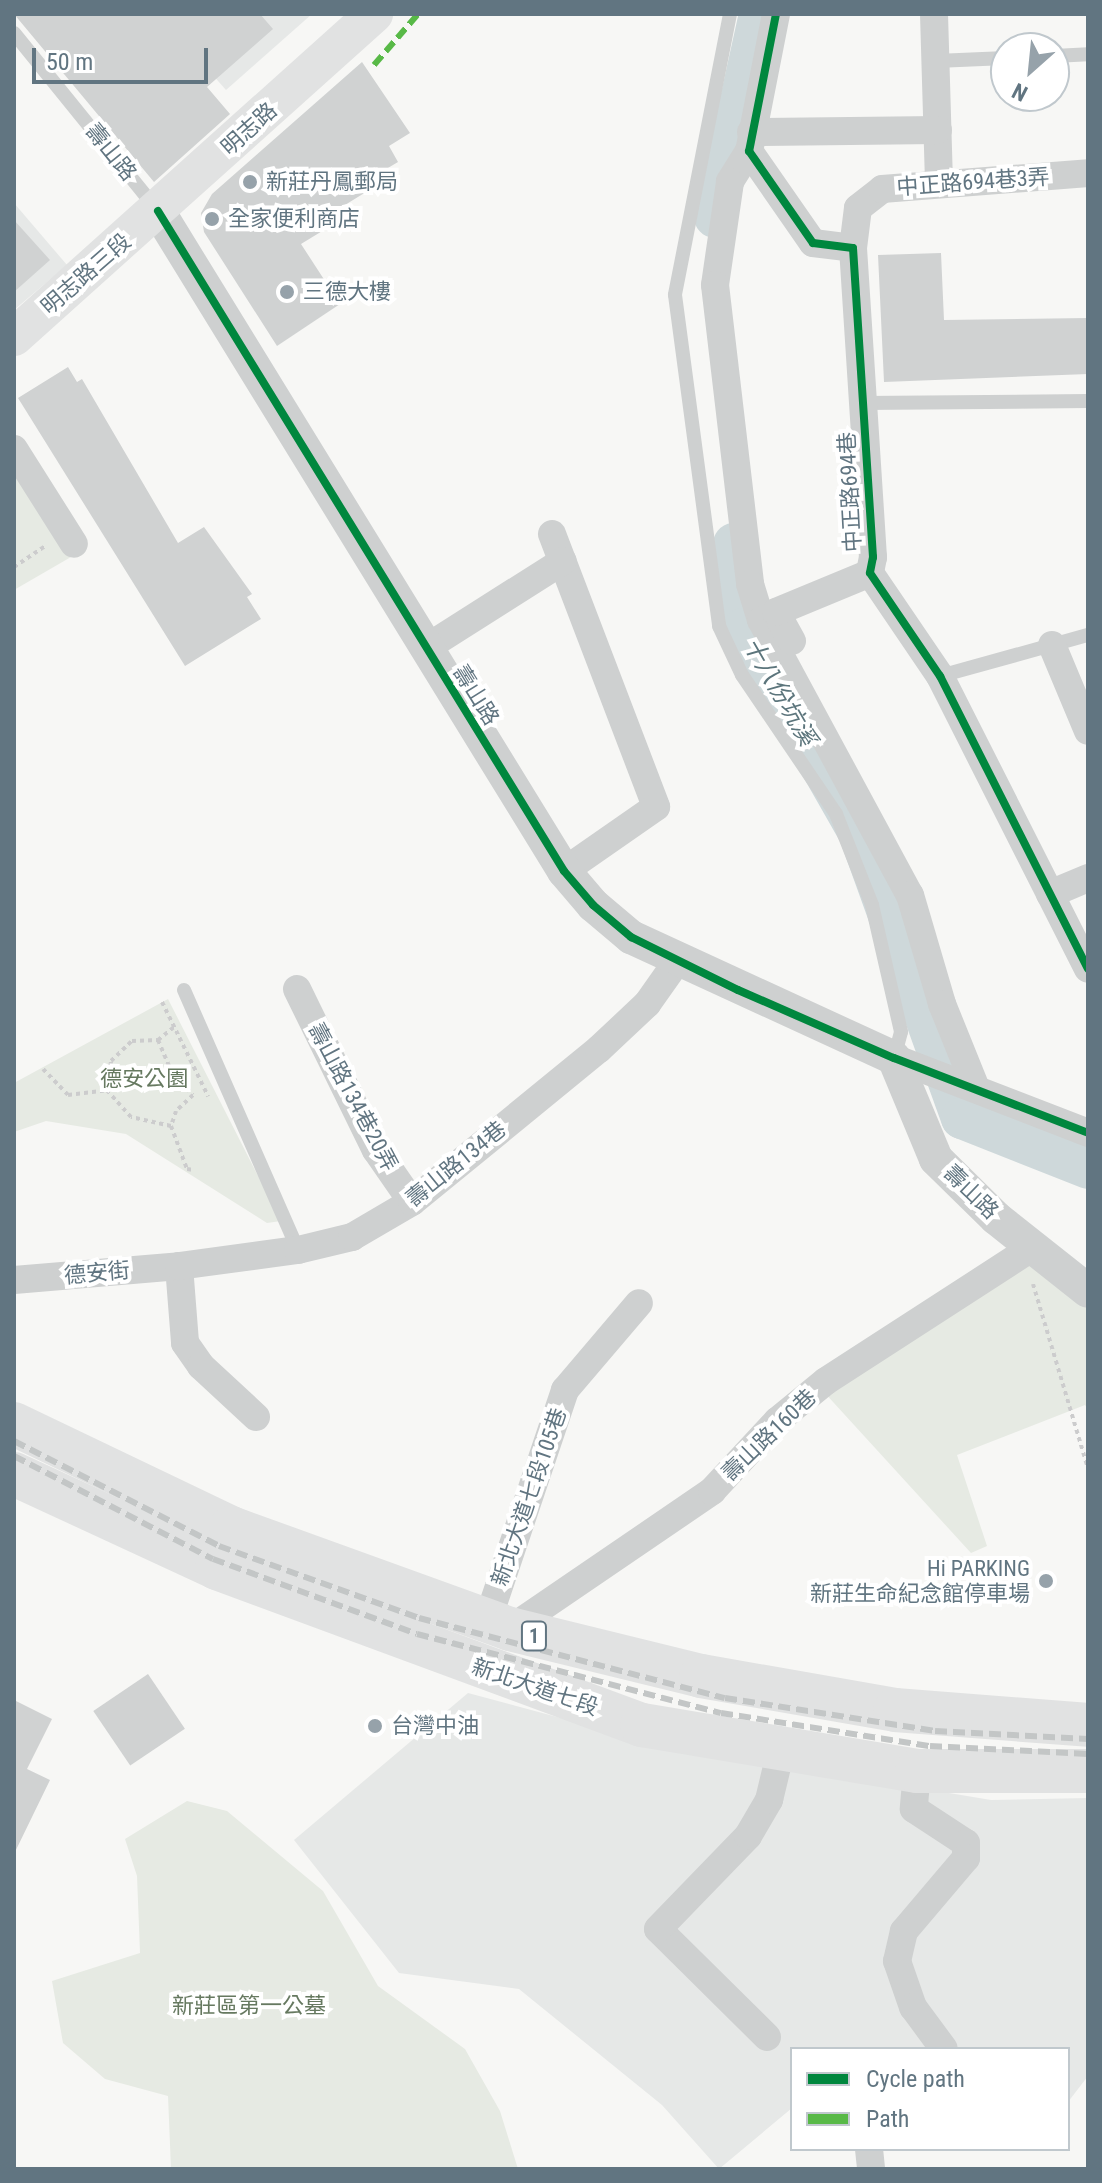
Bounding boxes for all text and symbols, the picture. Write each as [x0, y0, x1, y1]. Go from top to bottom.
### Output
scale bar [36, 32, 212, 82]
north arrow [990, 32, 1070, 112]
text: 50 m [46, 48, 93, 76]
text: N [1008, 78, 1031, 106]
street label: 明志路 [216, 97, 282, 161]
street label: 壽山路 [80, 118, 142, 186]
street label: 中正路694巷3弄 [896, 163, 1050, 201]
place label: 新莊丹鳳郵局 [266, 169, 398, 195]
marker: 新莊丹鳳郵局 [241, 173, 259, 191]
place label: 全家便利商店 [228, 206, 360, 232]
marker: 全家便利商店 [203, 210, 221, 228]
street label: 明志路三段 [36, 228, 136, 320]
place label: 三德大樓 [303, 279, 391, 305]
marker: 三德大樓 [278, 283, 296, 301]
street label: 中正路694巷 [834, 431, 866, 553]
water label: 十八份坑溪 [737, 633, 821, 751]
street label: 壽山路 [447, 660, 505, 730]
street label: 壽山路134巷20弄 [303, 1018, 403, 1176]
park label: 德安公園 [100, 1066, 188, 1092]
street label: 壽山路134巷 [401, 1116, 511, 1212]
street label: 壽山路 [938, 1160, 1004, 1224]
street label: 德安街 [63, 1257, 131, 1289]
street label: 壽山路160巷 [716, 1384, 822, 1486]
street label: 新北大道七段105巷 [486, 1404, 572, 1590]
place label: Hi PARKING 新莊生命紀念館停車場 [810, 1555, 1030, 1606]
marker: Hi PARKING 新莊生命紀念館停車場 [1037, 1572, 1055, 1590]
road number: 1 [520, 1620, 548, 1652]
street label: 新北大道七段 [468, 1653, 602, 1721]
place label: 台灣中油 [391, 1713, 479, 1739]
marker: 台灣中油 [366, 1717, 384, 1735]
park label: 新莊區第一公墓 [172, 1993, 326, 2019]
legend [790, 2047, 1070, 2151]
text: Cycle path [866, 2065, 965, 2093]
text: Path [866, 2105, 909, 2133]

